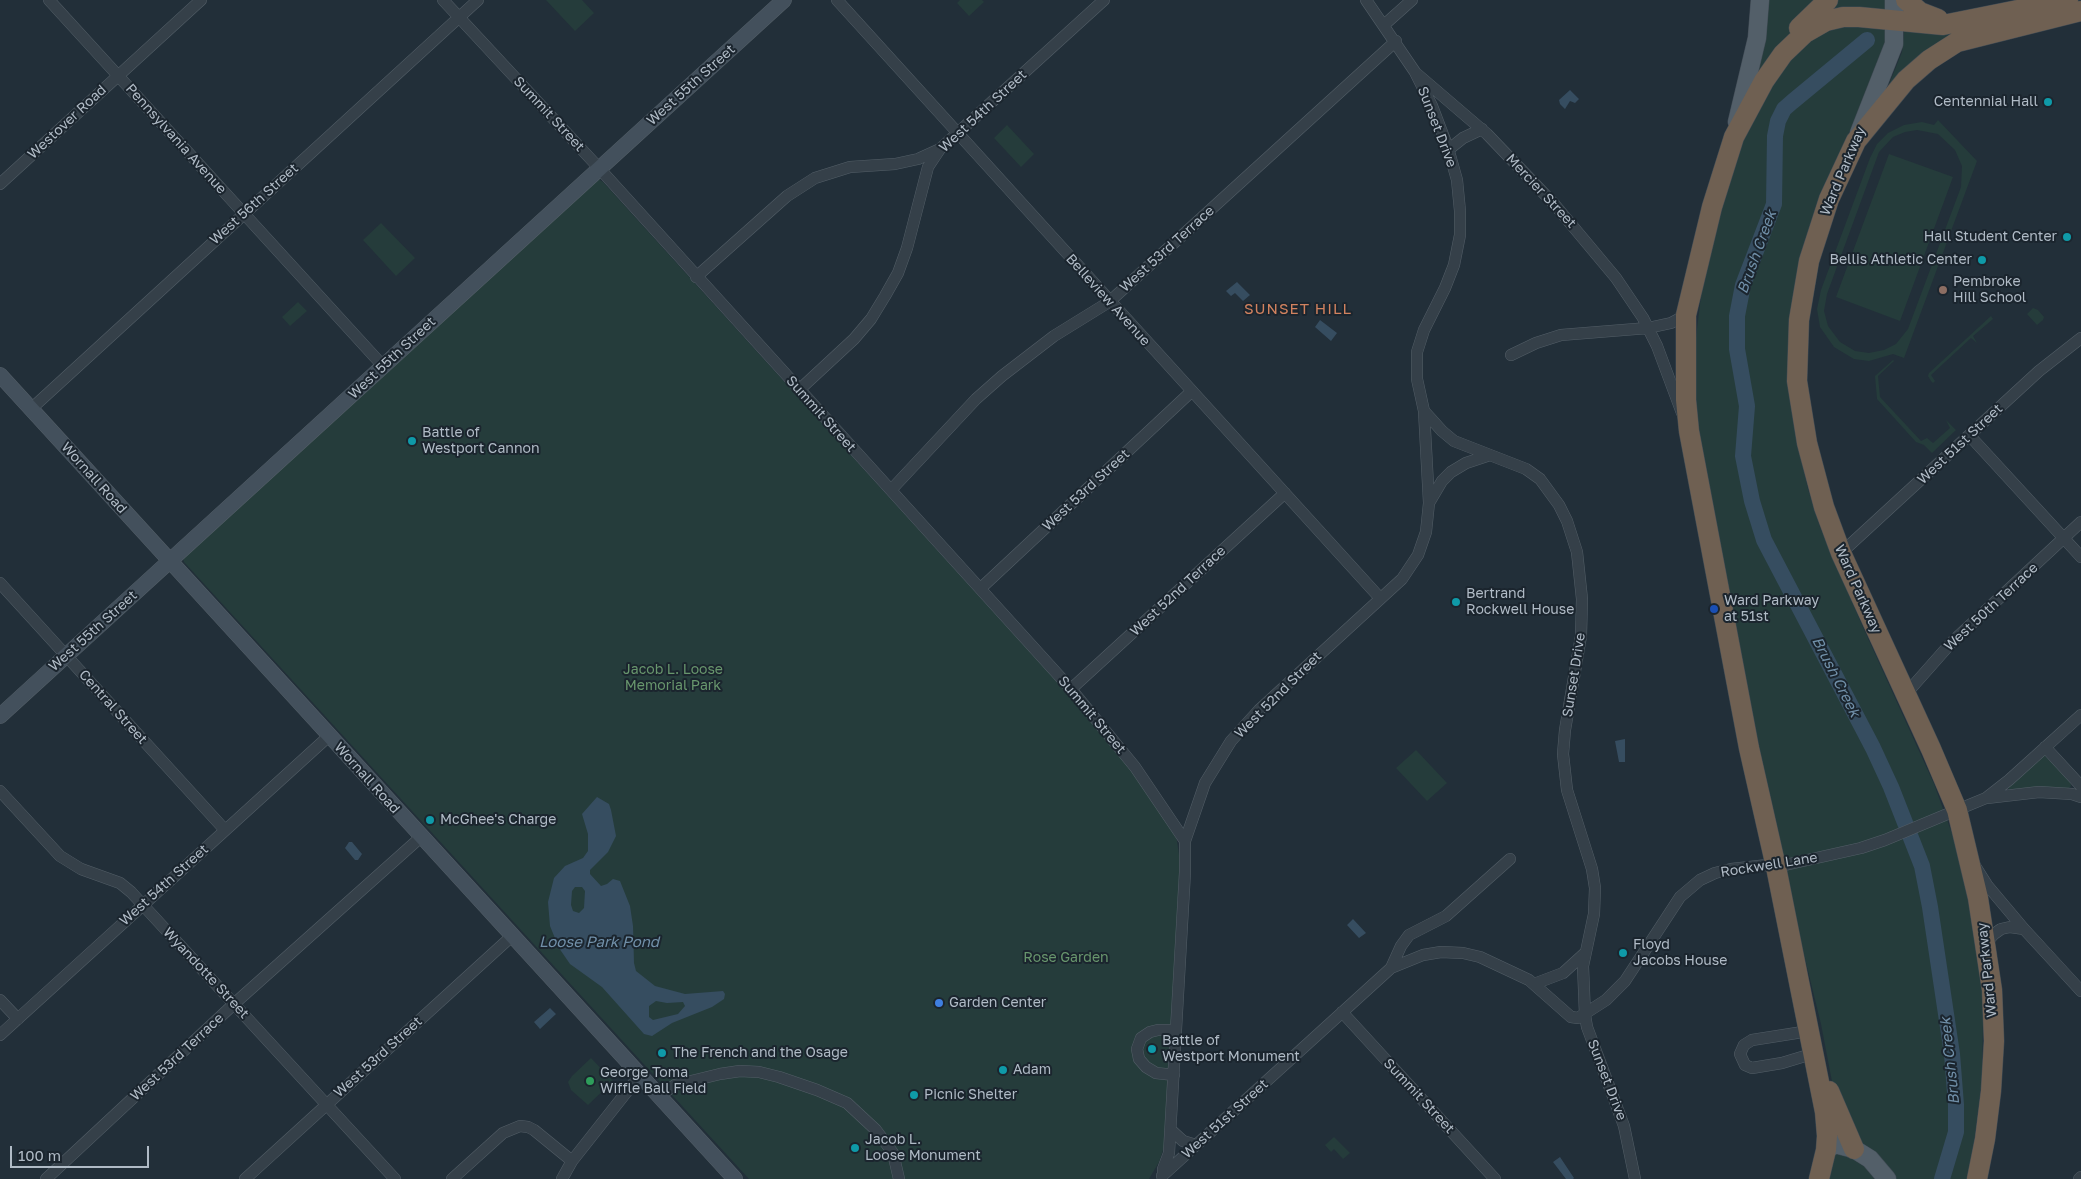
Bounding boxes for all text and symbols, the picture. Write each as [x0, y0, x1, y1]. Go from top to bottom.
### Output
street label: West 55th Street [643, 41, 739, 129]
street label: West 54th Street [936, 66, 1030, 156]
street label: Summit Street [510, 73, 588, 155]
street label: Pennsylvania Avenue [122, 80, 230, 198]
street label: Westover Road [24, 81, 110, 163]
street label: Sunset Drive [1414, 84, 1460, 170]
place label: Centennial Hall [1934, 94, 2038, 110]
marker: Centennial Hall [2042, 96, 2054, 108]
street label: Ward Parkway [1817, 124, 1869, 218]
street label: Mercier Street [1502, 150, 1580, 232]
street label: West 56th Street [206, 160, 302, 248]
street label: West 53rd Terrace [1116, 202, 1218, 296]
water label: Brush Creek [1734, 208, 1780, 296]
place label: Hall Student Center [1924, 229, 2057, 245]
marker: Hall Student Center [2061, 231, 2073, 243]
street label: Belleview Avenue [1062, 251, 1154, 349]
place label: Bellis Athletic Center [1830, 252, 1972, 268]
marker: Bellis Athletic Center [1976, 254, 1988, 266]
place label: Pembroke Hill School [1953, 274, 2026, 306]
marker: Pembroke Hill School [1937, 284, 1949, 296]
district label: SUNSET HILL [1243, 300, 1353, 318]
street label: West 55th Street [345, 313, 439, 403]
street label: Summit Street [782, 373, 860, 455]
street label: West 51st Street [1914, 400, 2006, 488]
place label: Battle of Westport Cannon [422, 425, 540, 458]
marker: Battle of Westport Cannon [406, 435, 418, 447]
street label: Wornall Road [58, 439, 130, 517]
street label: West 53rd Street [1039, 445, 1133, 535]
street label: West 52nd Terrace [1127, 542, 1229, 640]
street label: Ward Parkway [1831, 542, 1885, 636]
street label: West 50th Terrace [1941, 559, 2041, 655]
place label: Bertrand Rockwell House [1466, 586, 1574, 618]
street label: West 55th Street [45, 587, 141, 675]
place label: Ward Parkway at 51st [1724, 593, 1819, 626]
marker: Bertrand Rockwell House [1450, 596, 1462, 608]
marker: Ward Parkway at 51st [1708, 603, 1720, 615]
street label: Sunset Drive [1559, 632, 1589, 718]
water label: Brush Creek [1808, 634, 1864, 720]
street label: West 52nd Street [1231, 648, 1325, 742]
park label: Jacob L. Loose Memorial Park [623, 662, 723, 694]
street label: Central Street [75, 666, 151, 748]
street label: Summit Street [1055, 673, 1129, 757]
street label: Wornall Road [331, 739, 403, 817]
place label: McGhee's Charge [440, 812, 556, 828]
marker: McGhee's Charge [424, 814, 436, 826]
street label: West 54th Street [116, 841, 212, 929]
street label: Rockwell Lane [1719, 849, 1819, 881]
street label: Ward Parkway [1974, 922, 2000, 1018]
street label: Wyandotte Street [159, 924, 253, 1022]
water label: Loose Park Pond [539, 933, 659, 951]
place label: Floyd Jacobs House [1633, 937, 1727, 970]
marker: Floyd Jacobs House [1617, 947, 1629, 959]
park label: Rose Garden [1023, 950, 1109, 966]
place label: Garden Center [949, 995, 1046, 1011]
marker: Garden Center [933, 997, 945, 1009]
street label: West 53rd Terrace [127, 1010, 227, 1104]
street label: West 53rd Street [331, 1013, 425, 1101]
water label: Brush Creek [1936, 1016, 1964, 1106]
place label: Battle of Westport Monument [1162, 1033, 1300, 1066]
street label: Sunset Drive [1584, 1037, 1630, 1123]
marker: Battle of Westport Monument [1146, 1043, 1158, 1055]
place label: The French and the Osage [672, 1045, 848, 1061]
marker: The French and the Osage [656, 1047, 668, 1059]
street label: Summit Street [1380, 1055, 1458, 1137]
place label: Adam [1013, 1062, 1051, 1078]
marker: Adam [997, 1064, 1009, 1076]
place label: George Toma Wiffle Ball Field [600, 1065, 706, 1098]
marker: George Toma Wiffle Ball Field [584, 1075, 596, 1087]
street label: West 51st Street [1178, 1076, 1272, 1162]
place label: Picnic Shelter [924, 1087, 1017, 1103]
marker: Picnic Shelter [908, 1089, 920, 1101]
place label: Jacob L. Loose Monument [865, 1132, 981, 1164]
scale bar [12, 1136, 151, 1168]
marker: Jacob L. Loose Monument [849, 1142, 861, 1154]
text: 100 m [18, 1146, 61, 1164]

